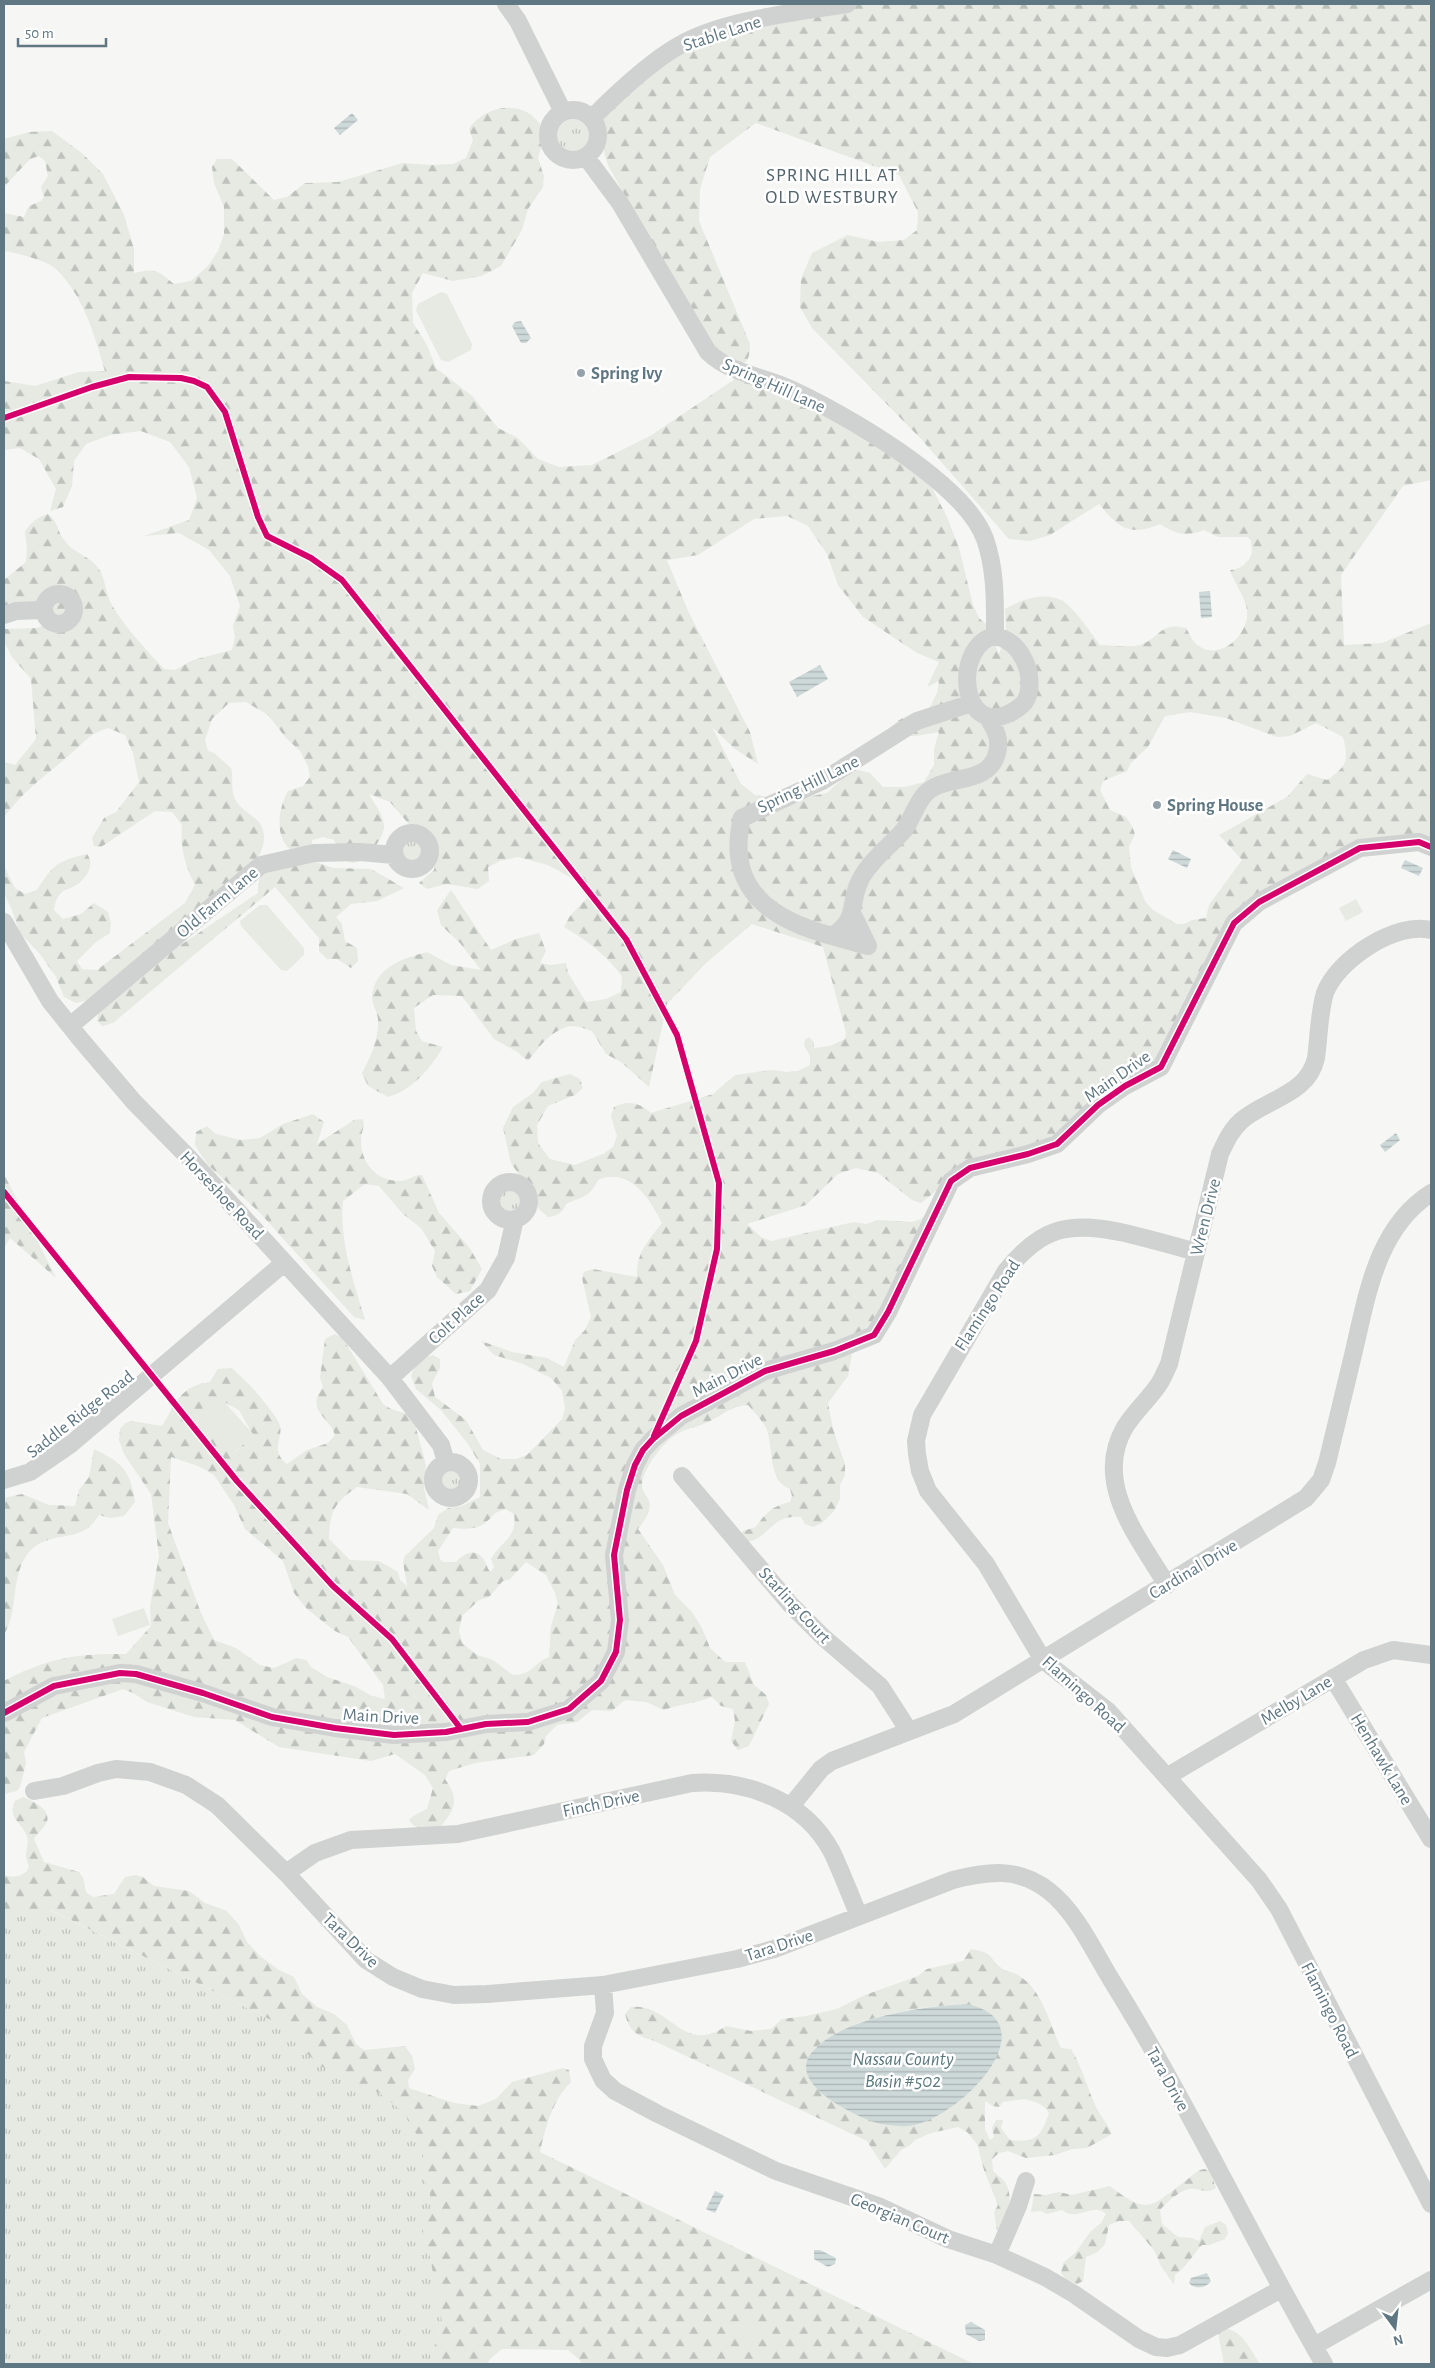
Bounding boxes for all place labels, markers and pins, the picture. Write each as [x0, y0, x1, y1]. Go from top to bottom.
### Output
place label: Spring Ivy [591, 365, 663, 383]
marker: Spring Ivy [575, 367, 587, 379]
place label: Spring House [1167, 797, 1263, 815]
marker: Spring House [1151, 799, 1163, 811]

